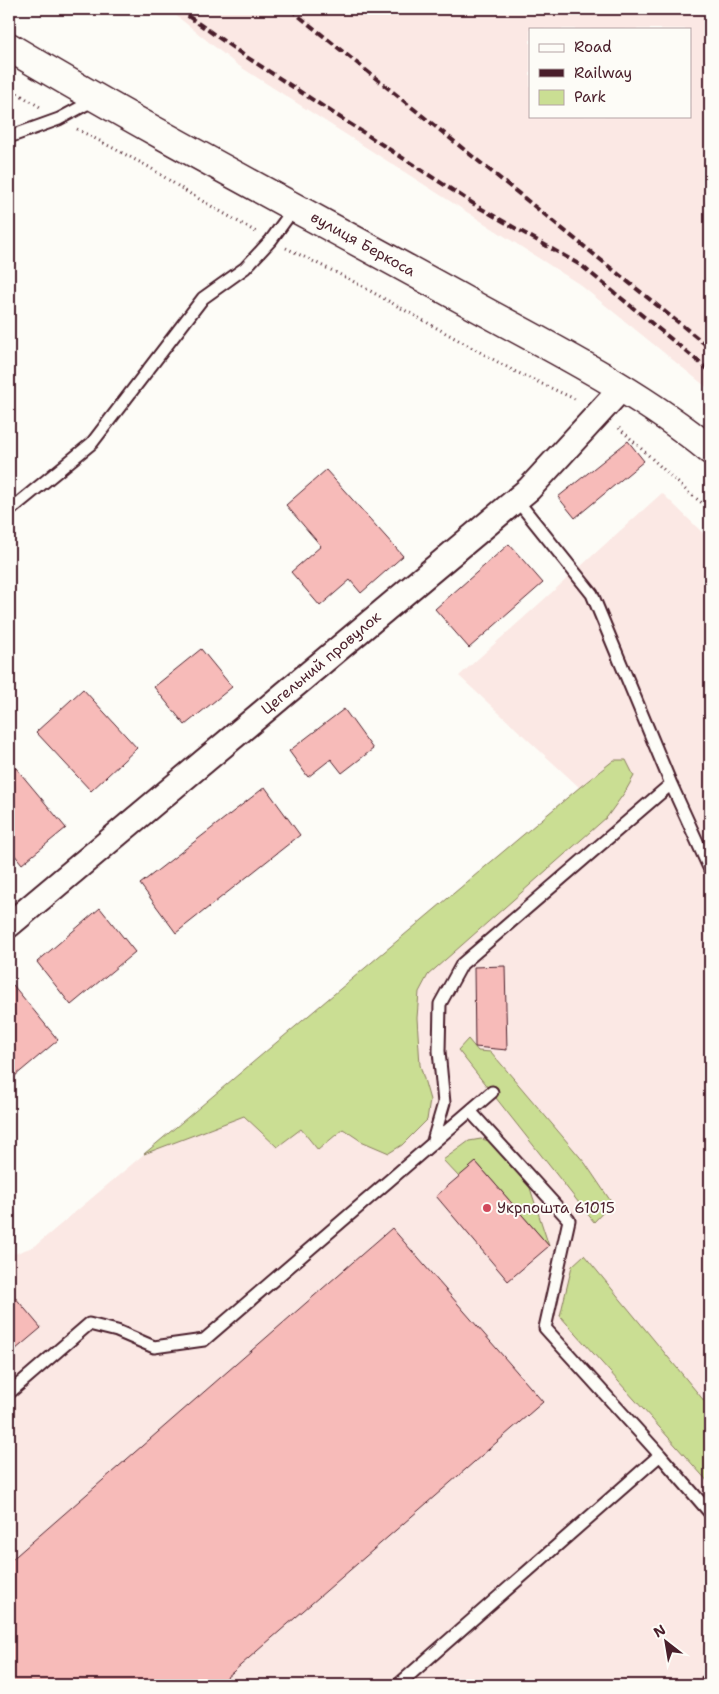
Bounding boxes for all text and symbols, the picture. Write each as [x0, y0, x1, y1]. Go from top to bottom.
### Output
legend [529, 28, 692, 118]
text: Road [574, 37, 612, 57]
text: Railway [574, 63, 632, 83]
text: Park [574, 87, 606, 107]
street label: вулиця Беркоса [307, 207, 420, 281]
street label: Цегельний провулок [257, 607, 385, 719]
place label: Укрпошта 61015 [497, 1198, 615, 1218]
marker: Укрпошта 61015 [481, 1202, 493, 1214]
north arrow [642, 1616, 692, 1666]
text: N [650, 1620, 669, 1641]

